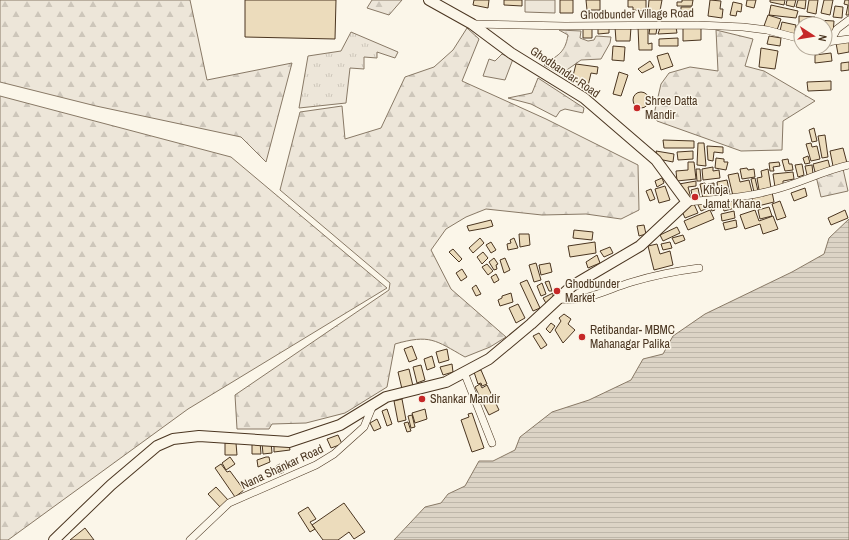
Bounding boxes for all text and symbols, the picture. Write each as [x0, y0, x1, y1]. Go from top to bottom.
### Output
street label: Ghodbunder Village Road [580, 5, 694, 23]
north arrow [793, 16, 833, 56]
text: N [815, 33, 830, 43]
street label: Ghodbandar Road [527, 43, 603, 101]
place label: Shree Datta Mandir [645, 93, 698, 123]
marker: Shree Datta Mandir [632, 103, 642, 113]
place label: Khoja Jamat Khana [703, 182, 762, 212]
marker: Khoja Jamat Khana [690, 192, 700, 202]
place label: Ghodbunder Market [565, 276, 620, 306]
marker: Ghodbunder Market [552, 286, 562, 296]
place label: Retibandar- MBMC Mahanagar Palika [590, 322, 675, 352]
marker: Retibandar- MBMC Mahanagar Palika [577, 332, 587, 342]
place label: Shankar Mandir [430, 391, 501, 407]
marker: Shankar Mandir [417, 394, 427, 404]
street label: Nana Shankar Road [238, 441, 326, 493]

